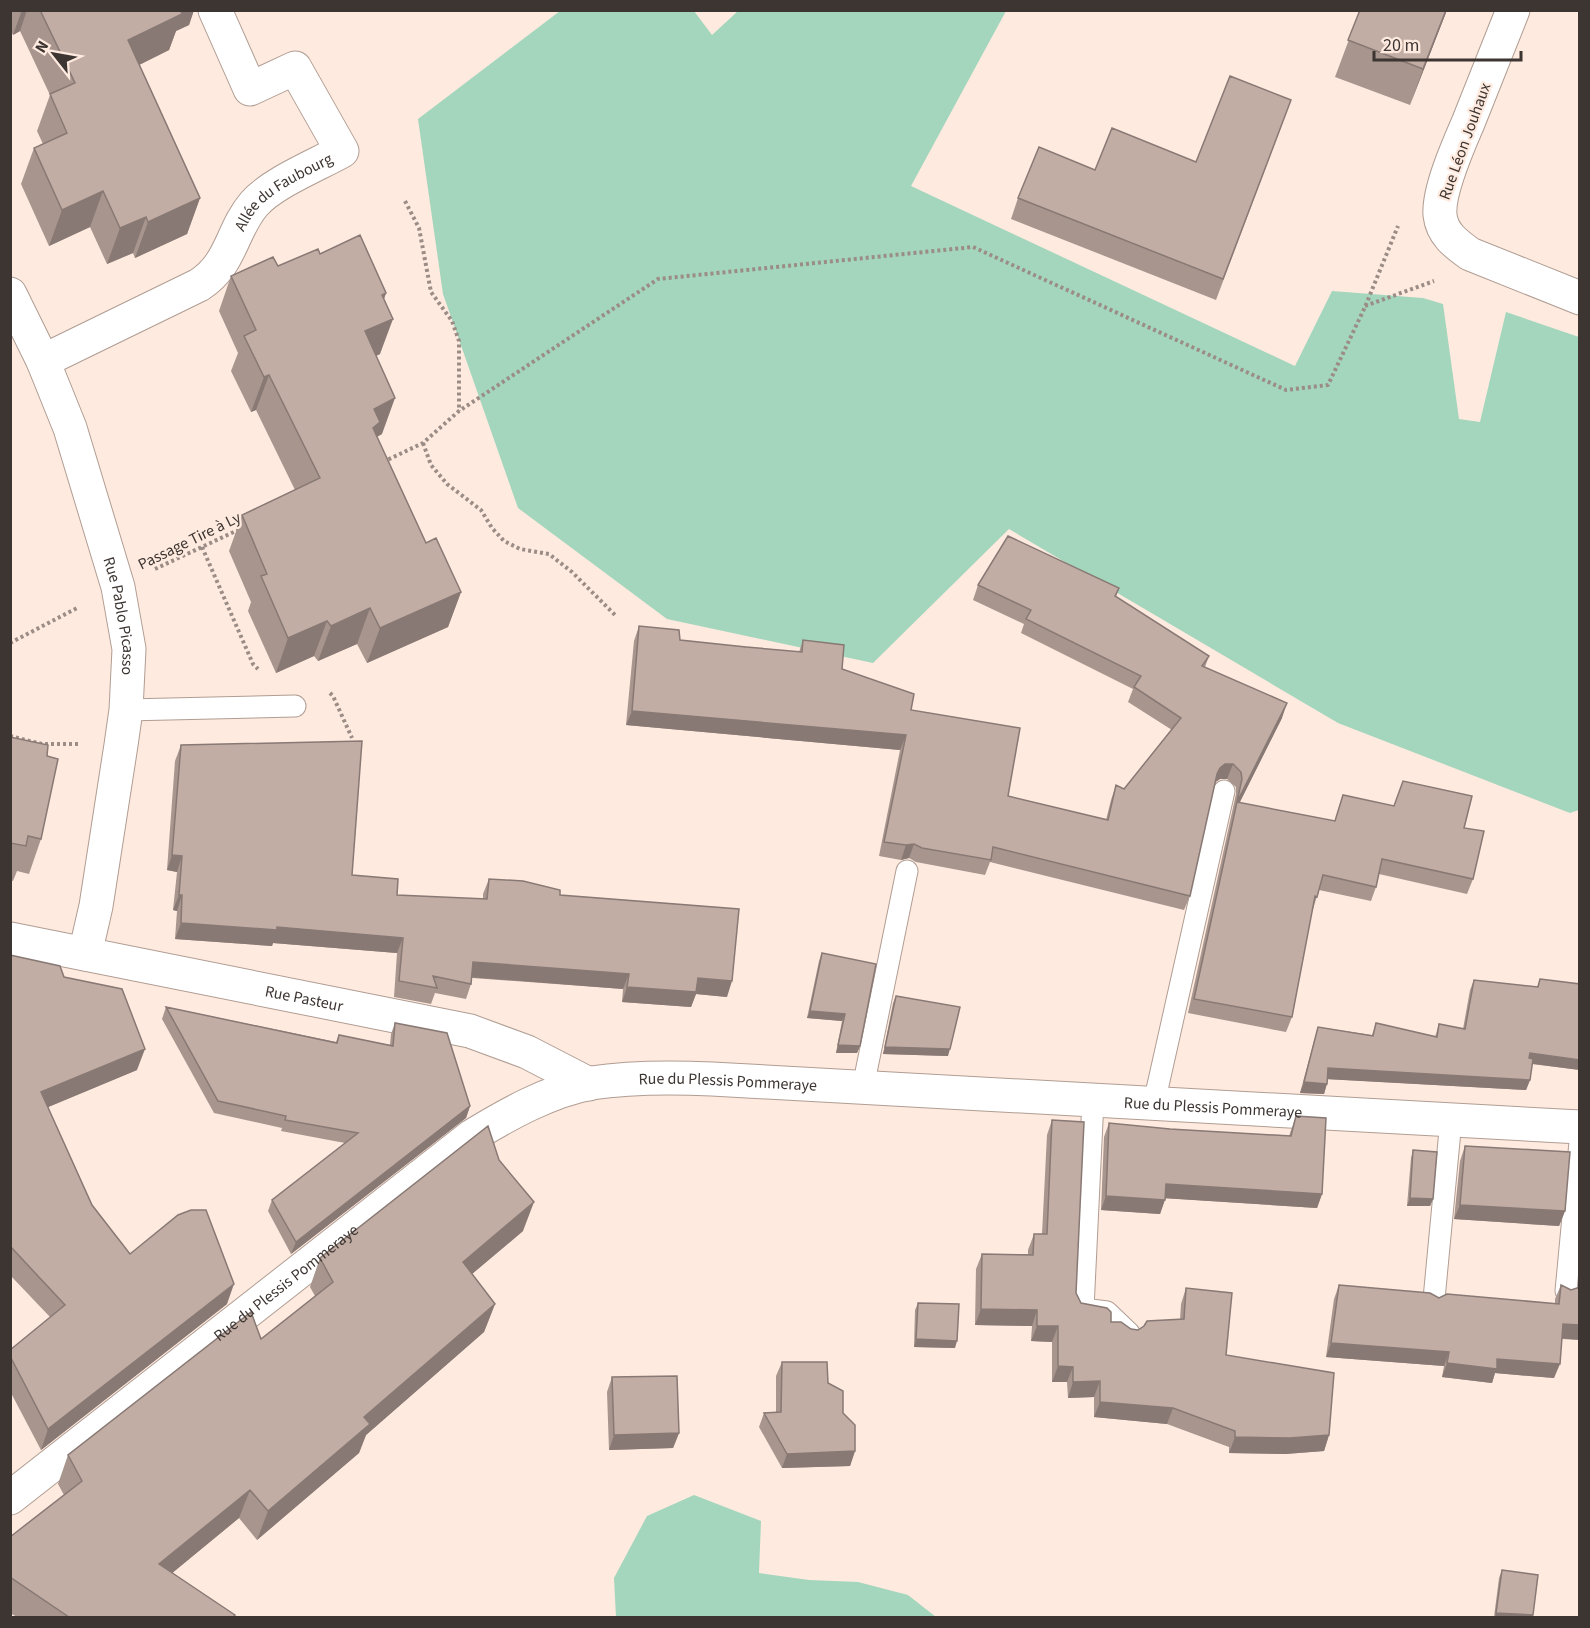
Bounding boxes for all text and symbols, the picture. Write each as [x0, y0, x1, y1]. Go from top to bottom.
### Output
north arrow [24, 24, 84, 84]
scale bar [1374, 24, 1521, 62]
text: 20 m [1383, 33, 1419, 58]
text: N [30, 37, 54, 57]
street label: Rue Léon Jouhaux [1434, 80, 1496, 203]
street label: Allée du Faubourg [229, 148, 336, 235]
street label: Passage Tire à Ly [134, 506, 245, 575]
street label: Rue Pablo Picasso [97, 554, 139, 676]
street label: Rue Pasteur [263, 980, 345, 1017]
street label: Rue du Plessis Pommeraye [638, 1068, 818, 1097]
street label: Rue du Plessis Pommeraye [1123, 1092, 1303, 1124]
street label: Rue du Plessis Pommeraye [209, 1219, 363, 1347]

